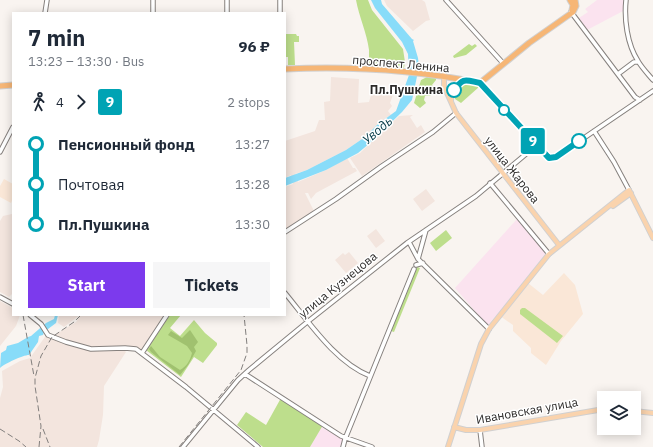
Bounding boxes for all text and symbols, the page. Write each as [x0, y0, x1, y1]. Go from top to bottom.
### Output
text: 7 min [28, 23, 85, 52]
text: 96 ₽ [239, 37, 270, 56]
street label: проспект Ленина [352, 52, 451, 75]
text: 13:23 – 13:30 · Bus [28, 53, 144, 70]
place label: Пл.Пушкина [370, 82, 443, 97]
marker: Пл.Пушкина [446, 82, 462, 98]
icon: walk [28, 91, 50, 113]
icon: forward [70, 91, 92, 113]
text: 9 [106, 93, 114, 111]
text: 4 [56, 94, 64, 111]
text: 2 stops [227, 94, 270, 111]
unlabelled marker [498, 104, 510, 116]
water label: Уводь [359, 113, 396, 148]
line badge: 9 [520, 128, 546, 154]
text: 9 [529, 132, 537, 150]
street label: улица Жарова [482, 133, 544, 207]
unlabelled marker [571, 133, 587, 149]
text: Пенсионный фонд [58, 135, 195, 154]
text: 13:27 [235, 136, 270, 153]
text: Почтовая [58, 175, 124, 194]
text: 13:28 [235, 176, 270, 193]
text: Пл.Пушкина [58, 215, 150, 234]
text: 13:30 [235, 216, 270, 233]
street label: улица Кузнецова [296, 248, 380, 321]
button: Start [28, 262, 145, 308]
button: Tickets [153, 262, 270, 308]
map controls [597, 391, 641, 435]
button: layers [597, 391, 641, 435]
street label: Ивановская улица [475, 394, 580, 427]

